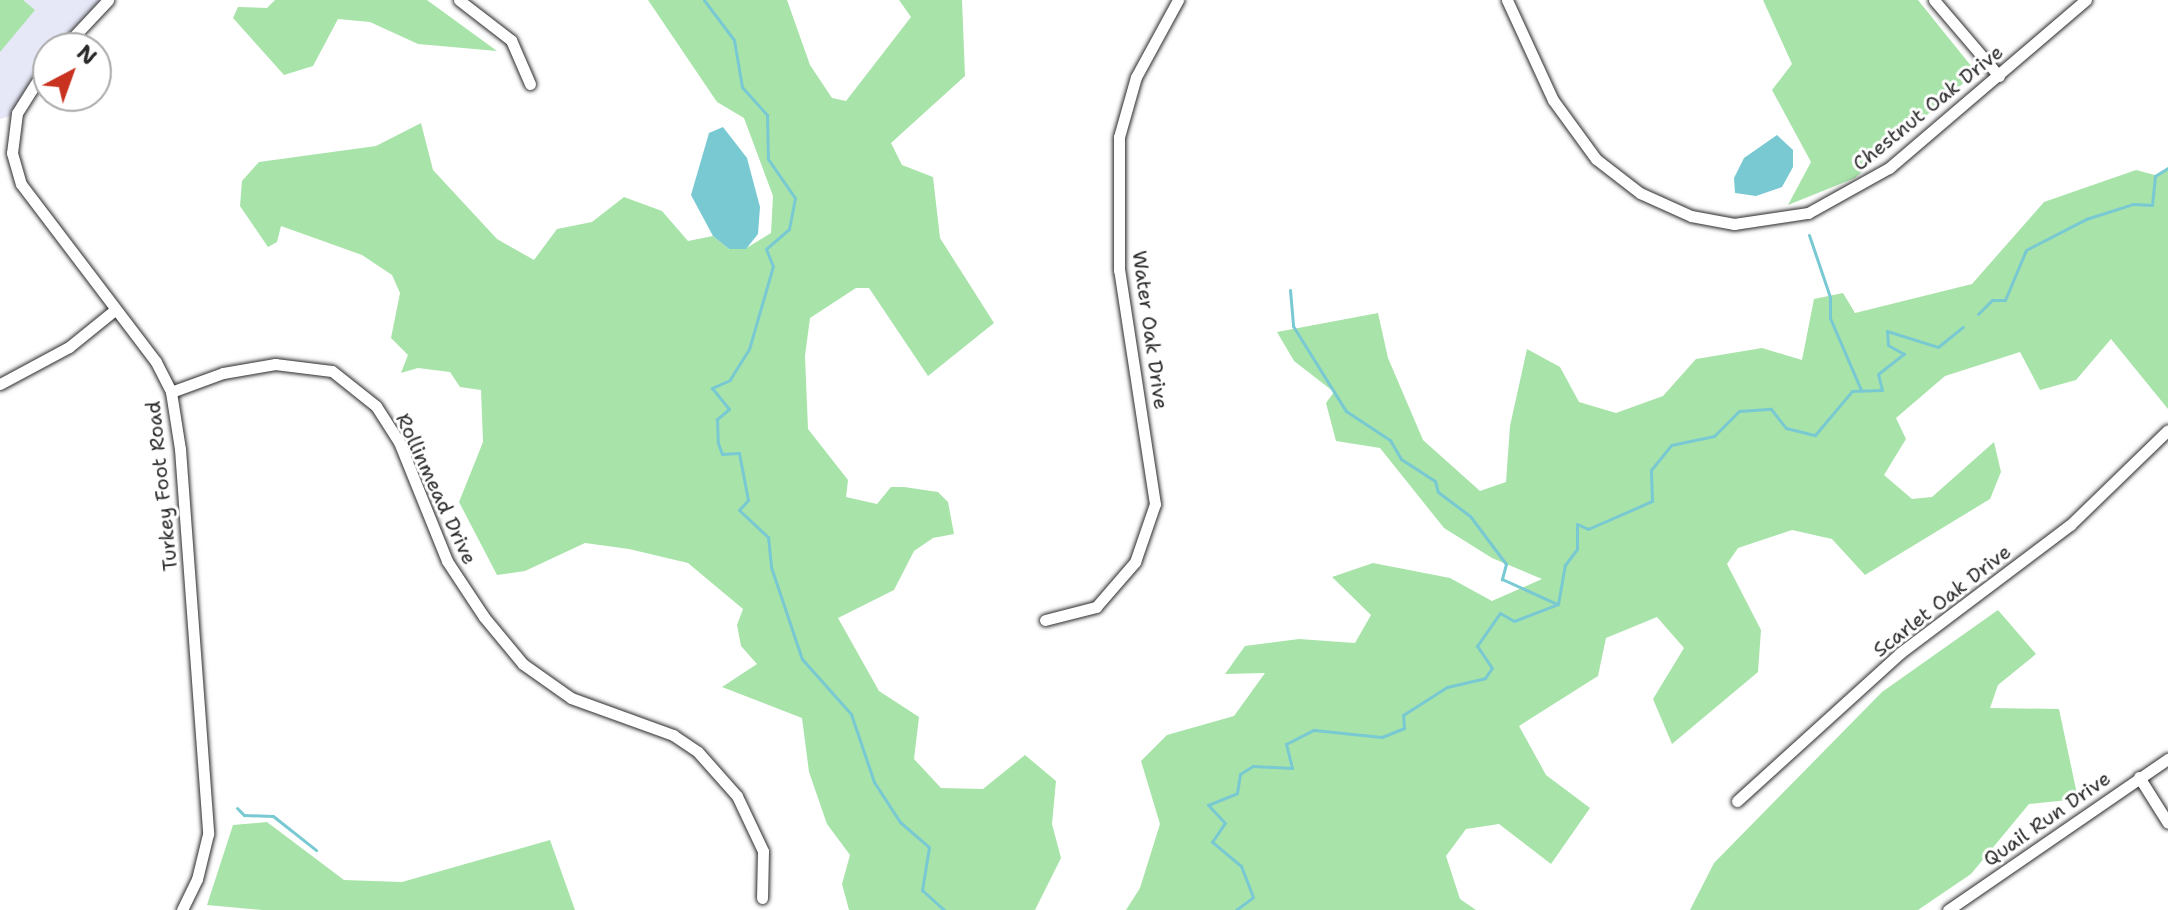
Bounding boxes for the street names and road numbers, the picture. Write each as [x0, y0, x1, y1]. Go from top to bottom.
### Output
street label: Chestnut Oak Drive [1848, 40, 2008, 176]
street label: Water Oak Drive [1127, 249, 1173, 411]
street label: Turkey Foot Road [141, 400, 183, 572]
street label: Rollinmead Drive [391, 410, 481, 568]
street label: Scarlet Oak Drive [1868, 540, 2016, 662]
street label: Quail Run Drive [1979, 766, 2115, 872]

